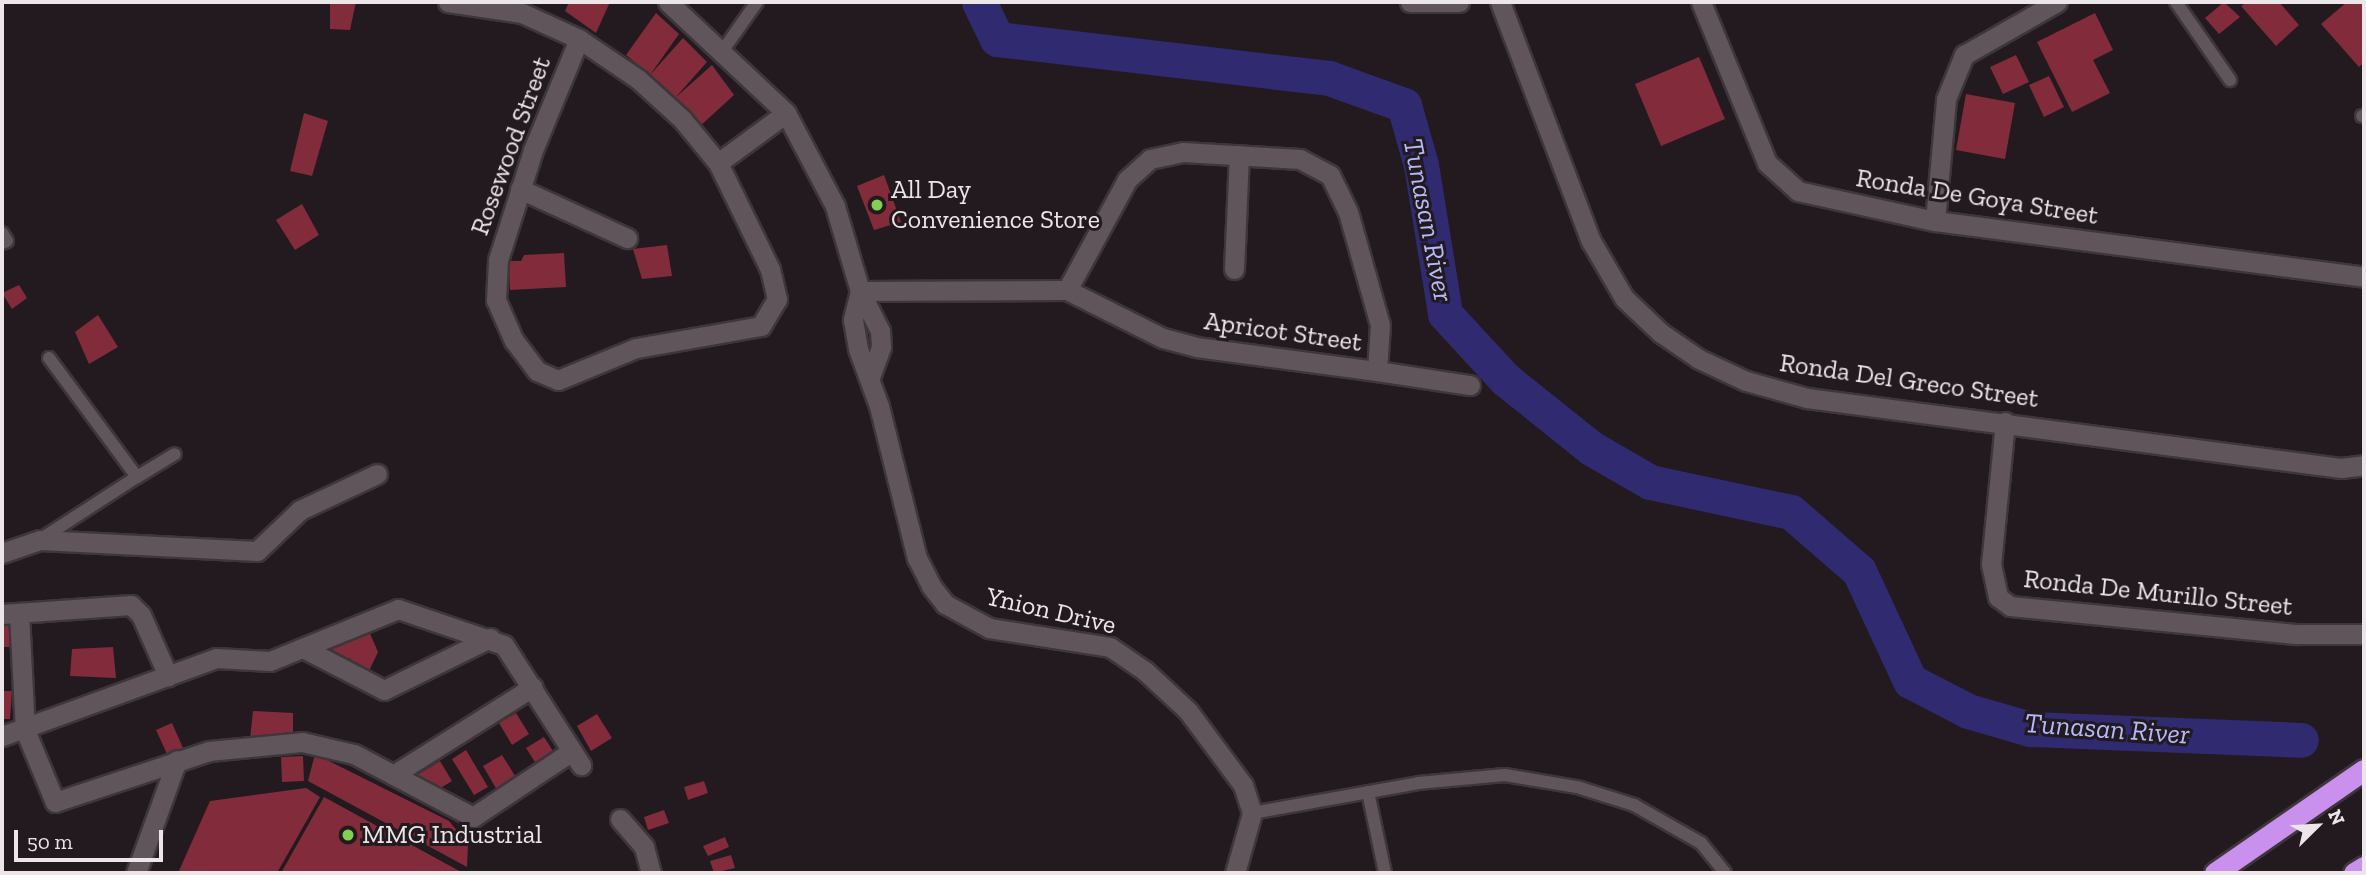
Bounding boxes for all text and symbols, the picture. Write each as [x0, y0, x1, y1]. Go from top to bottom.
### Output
street label: Rosewood Street [464, 53, 558, 239]
water label: Tunasan River [1396, 135, 1460, 305]
street label: Ronda De Goya Street [1854, 162, 2100, 232]
place label: All Day Convenience Store [891, 174, 1100, 235]
marker: All Day Convenience Store [869, 197, 885, 213]
street label: Apricot Street [1202, 306, 1364, 358]
street label: Ronda Del Greco Street [1778, 347, 2040, 415]
street label: Ronda De Murillo Street [2022, 563, 2294, 623]
street label: Ynion Drive [983, 581, 1119, 641]
water label: Tunasan River [2023, 706, 2191, 752]
north arrow [2282, 791, 2352, 861]
text: N [2323, 806, 2350, 829]
scale bar [18, 816, 166, 860]
place label: MMG Industrial [362, 819, 542, 851]
marker: MMG Industrial [340, 827, 356, 843]
text: 50 m [27, 829, 73, 854]

